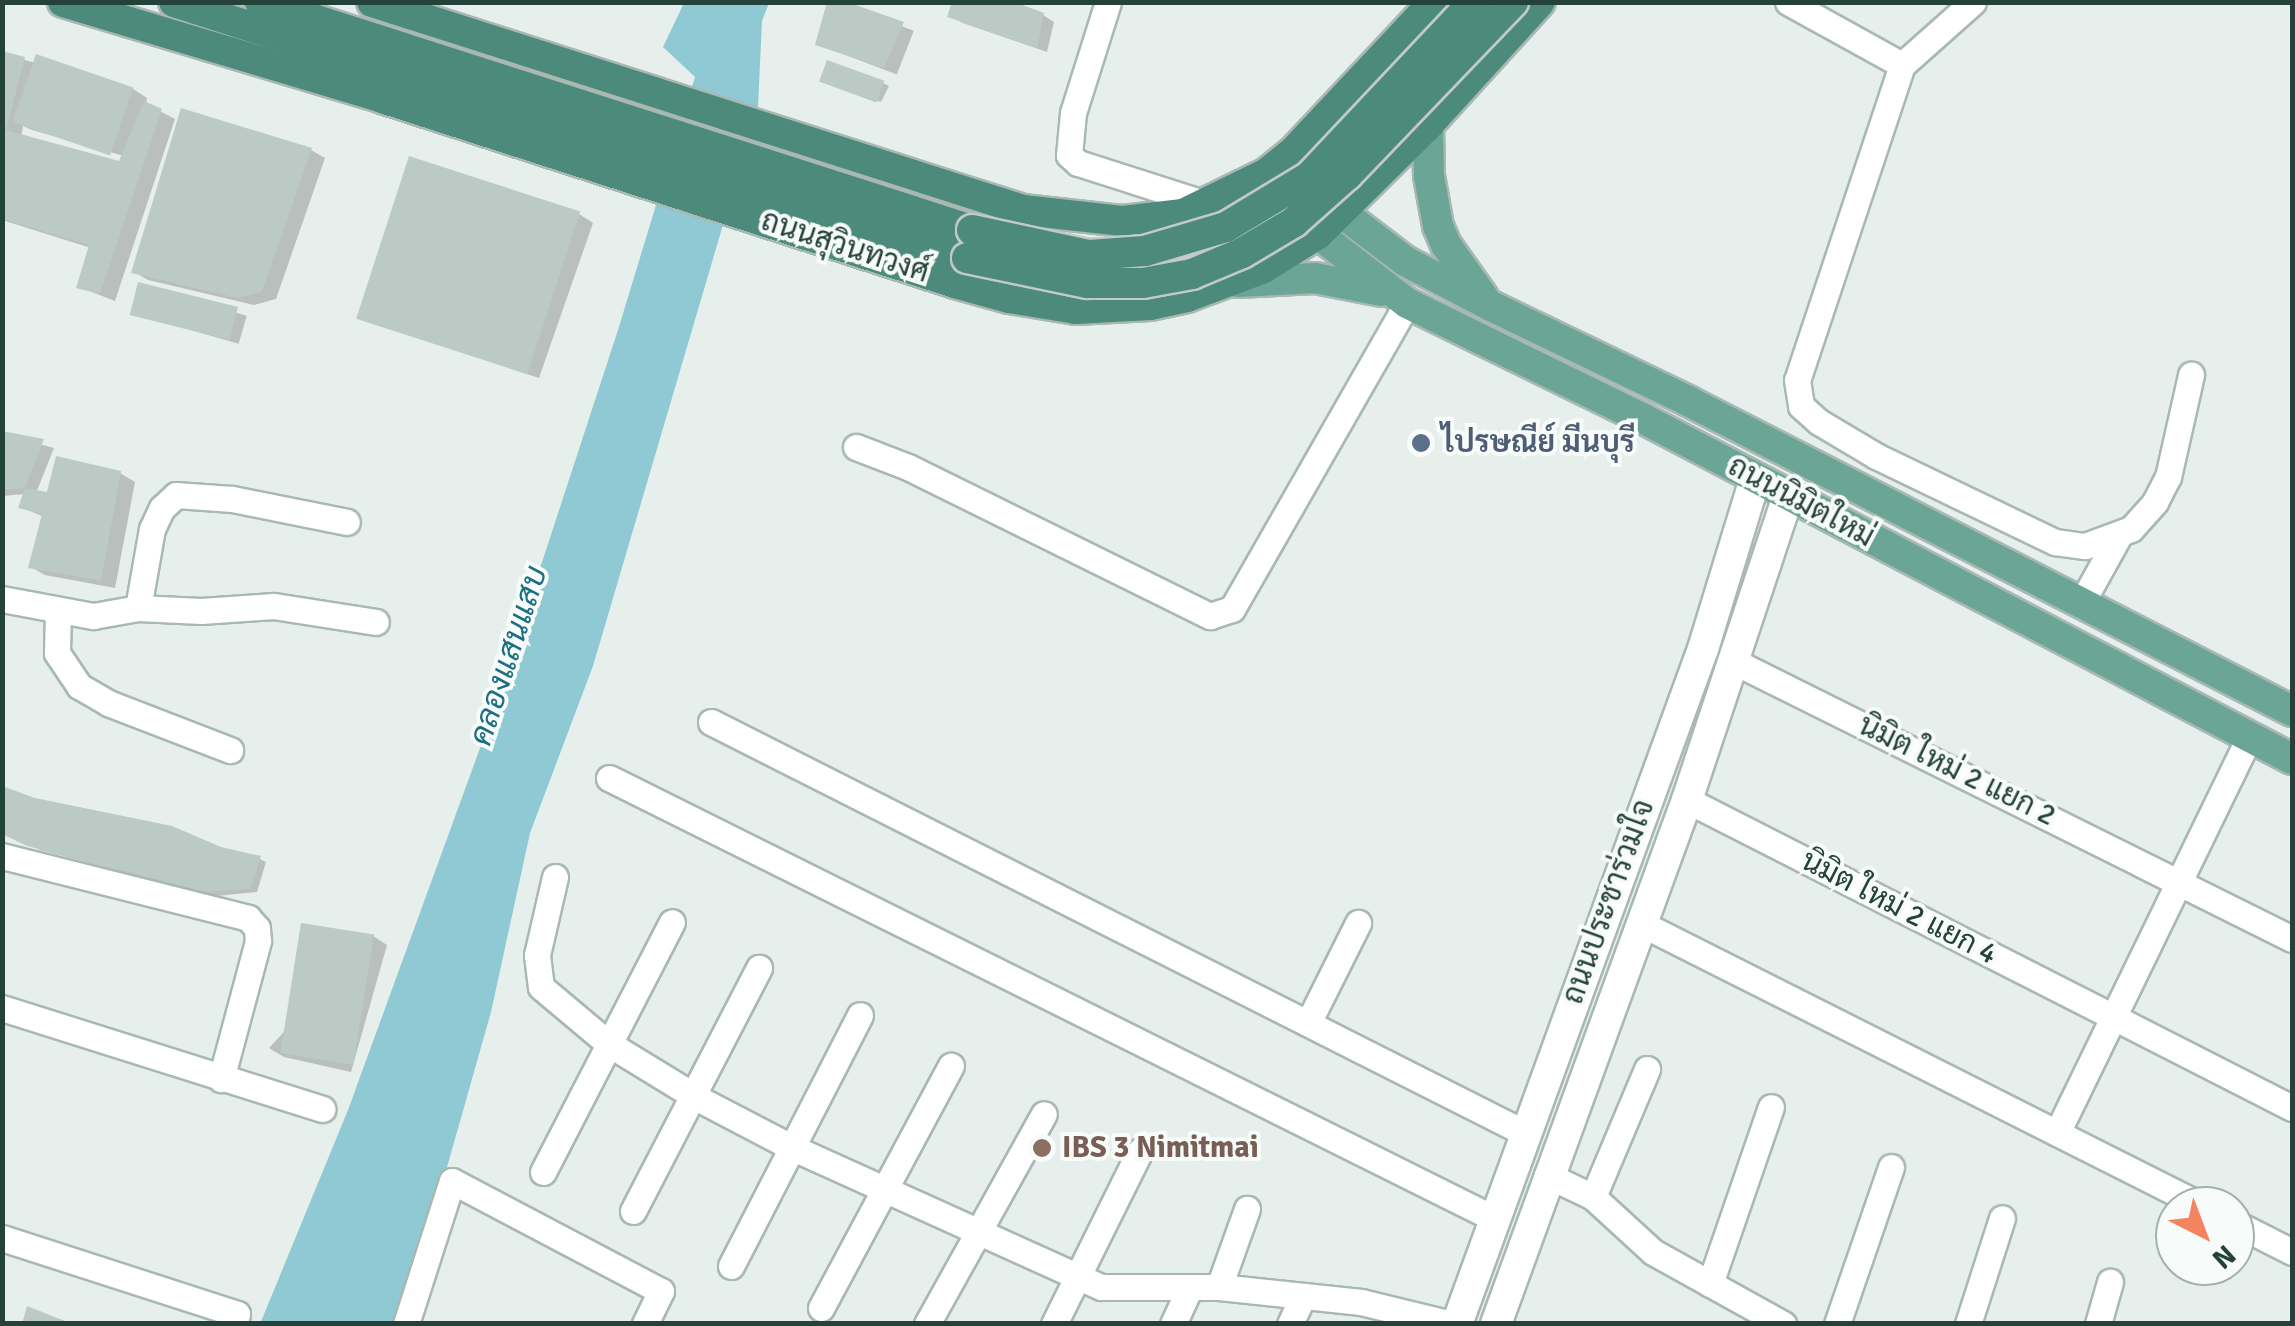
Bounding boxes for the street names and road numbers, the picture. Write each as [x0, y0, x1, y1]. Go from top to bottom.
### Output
street label: ถนนสุวินทวงศ์ [757, 203, 933, 291]
street label: ถนนนิมิตใหม่ [1722, 448, 1880, 556]
street label: นิมิต ใหม่ 2 แยก 2 [1852, 708, 2062, 834]
street label: ถนนประชาร่วมใจ [1555, 795, 1663, 1009]
street label: นิมิต ใหม่ 2 แยก 4 [1795, 843, 2003, 973]

